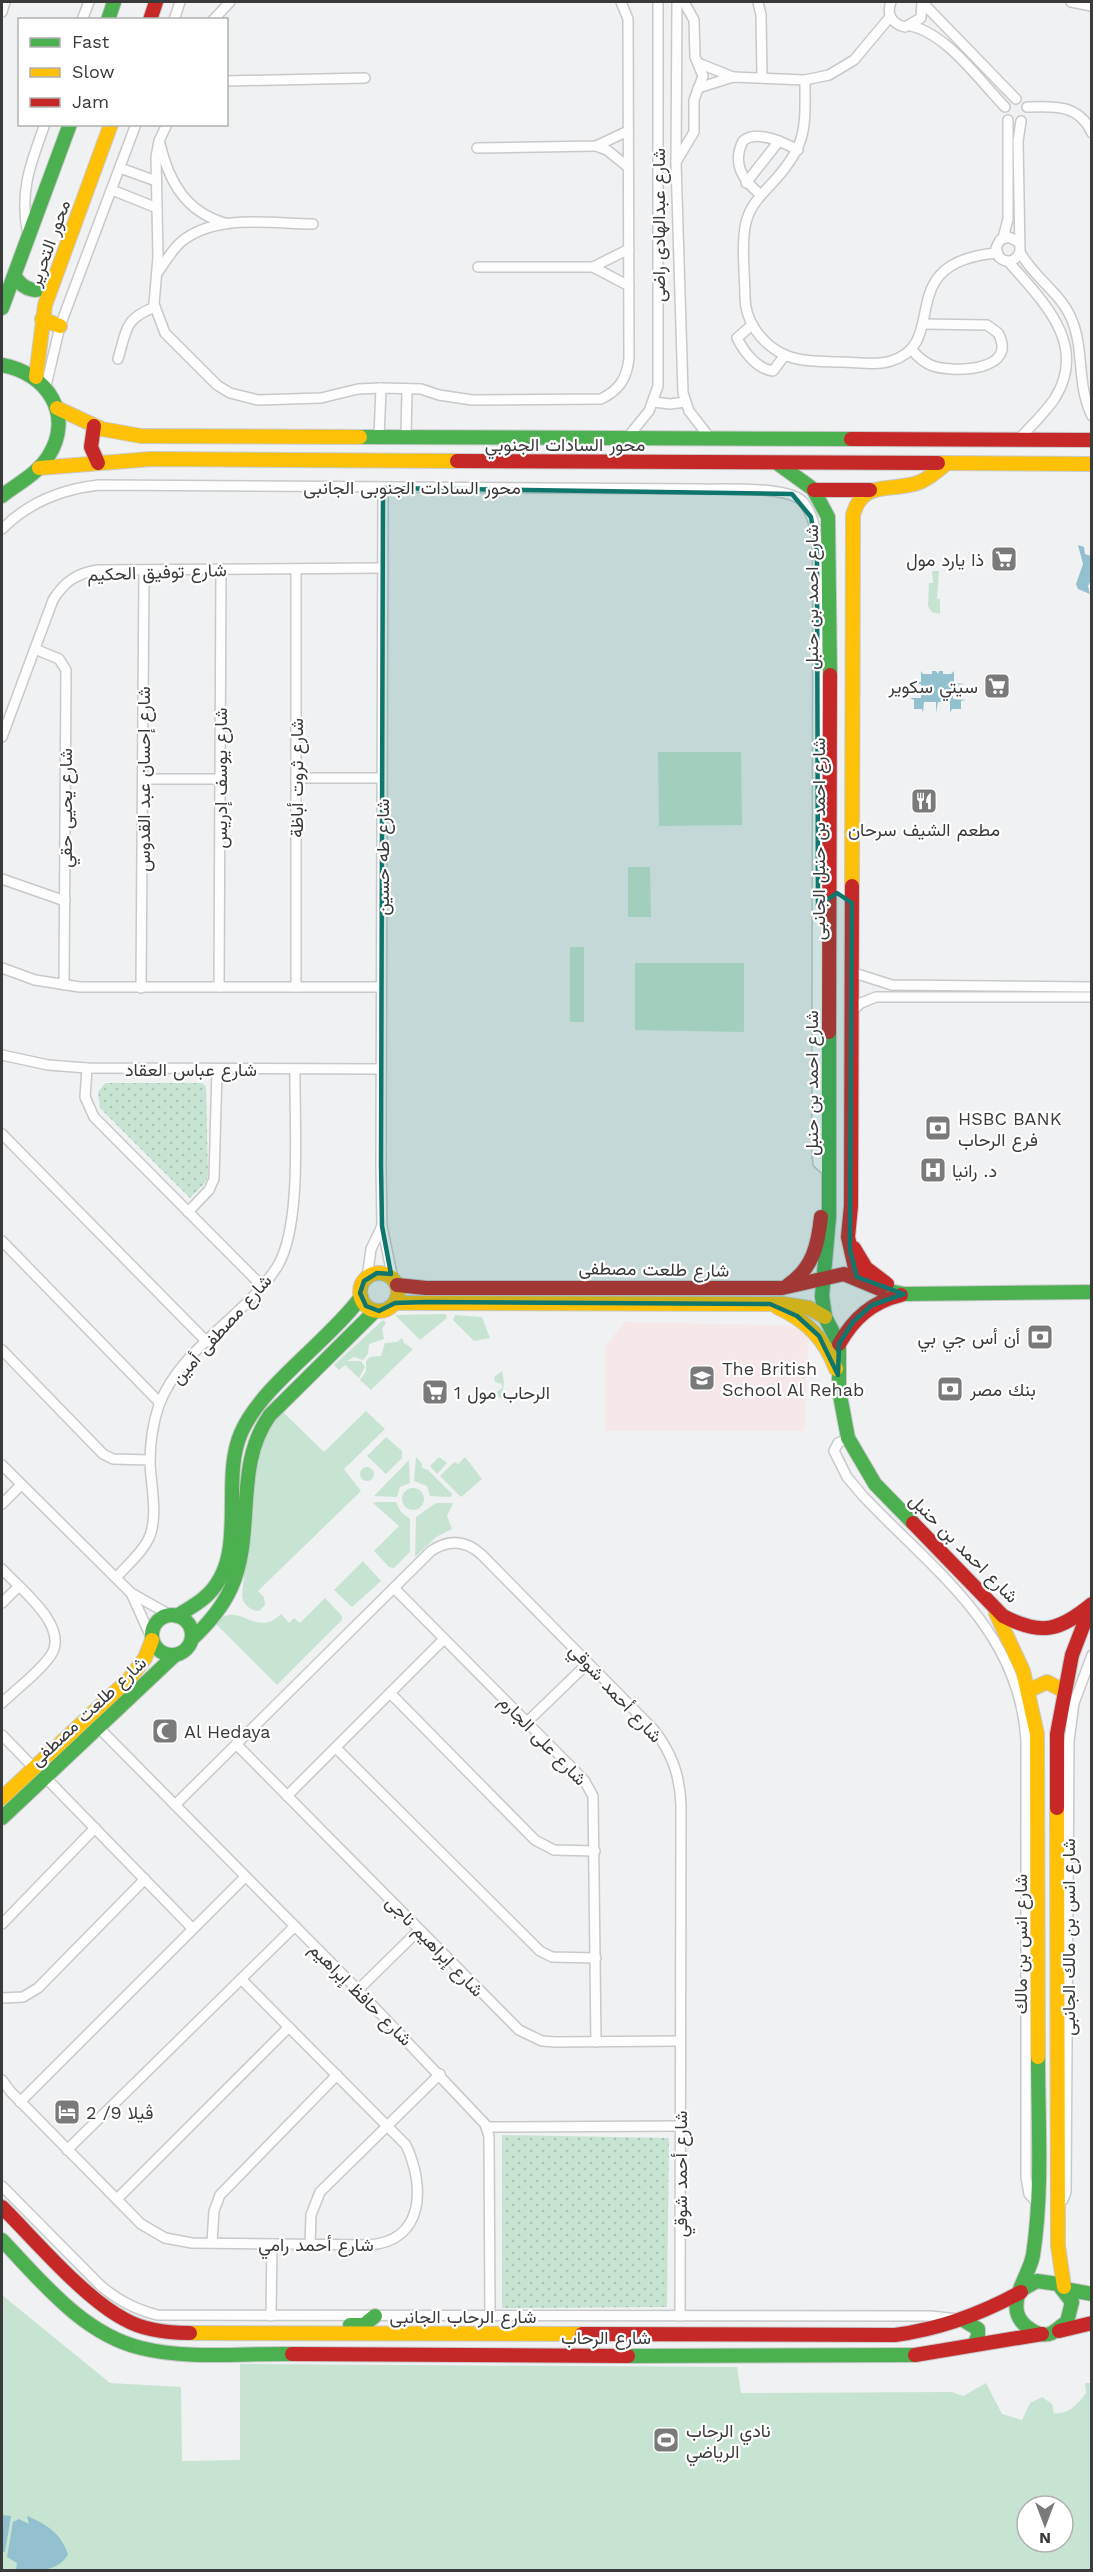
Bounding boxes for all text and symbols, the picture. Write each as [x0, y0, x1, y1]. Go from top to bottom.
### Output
legend [18, 18, 228, 126]
text: Fast [72, 31, 110, 52]
text: Slow [72, 61, 115, 82]
text: Jam [72, 91, 109, 112]
street label: شارع عبدالهادى راضى [648, 148, 671, 302]
street label: محور التحرير [23, 197, 75, 290]
street label: محور السادات الجنوبي [485, 434, 645, 460]
street label: محور السادات الجنوبى الجانبى [303, 477, 521, 499]
street label: شارع احمد بن حنبل [801, 524, 824, 670]
supermarket icon: ذا يارد مول [989, 544, 1019, 574]
place label: ذا يارد مول [906, 549, 984, 571]
street label: شارع توفيق الحكيم [87, 559, 227, 587]
supermarket icon: سيتي سكوير [982, 671, 1012, 701]
place label: سيتي سكوير [887, 676, 978, 702]
street label: شارع إحسان عبد القدوس [133, 686, 156, 872]
street label: شارع يوسف إدريس [210, 708, 233, 848]
street label: شارع ثروت أباظة [286, 718, 309, 838]
street label: شارع احمد بن حنبل الجانبى [808, 738, 831, 940]
street label: شارع يحيى حقي [55, 748, 81, 868]
restaurant icon: مطعم الشيف سرحان [909, 786, 939, 816]
street label: شارع طه حسين [372, 799, 395, 915]
place label: مطعم الشيف سرحان [848, 819, 1000, 842]
street label: شارع احمد بن حنبل [801, 1010, 824, 1156]
street label: شارع عباس العقاد [125, 1059, 257, 1082]
place label: HSBC BANK فرع الرحاب [958, 1108, 1062, 1152]
bank icon: HSBC BANK فرع الرحاب [923, 1113, 953, 1143]
hospital icon: د. رانيا [918, 1155, 948, 1185]
place label: د. رانيا [952, 1160, 997, 1182]
street label: شارع طلعت مصطفى [578, 1257, 730, 1283]
street label: شارع مصطفى أمين [166, 1270, 277, 1389]
bank icon: أن أس جي بي [1025, 1322, 1055, 1352]
place label: أن أس جي بي [917, 1327, 1020, 1353]
place label: The British School Al Rehab [722, 1358, 864, 1400]
school or university icon: The British School Al Rehab [687, 1363, 717, 1393]
bank icon: بنك مصر [935, 1374, 965, 1404]
supermarket icon: الرحاب مول 1 [420, 1377, 450, 1407]
place label: بنك مصر [969, 1379, 1036, 1401]
place label: الرحاب مول 1 [454, 1382, 550, 1404]
street label: شارع احمد بن حنبل [904, 1489, 1023, 1608]
street label: شارع أحمد شوقي [561, 1640, 667, 1750]
street label: شارع طلعت مصطفى [26, 1652, 152, 1772]
street label: شارع على الجارم [493, 1691, 591, 1791]
mosque icon: Al Hedaya [150, 1716, 180, 1746]
place label: Al Hedaya [184, 1721, 271, 1742]
street label: شارع انس بن مالك الجانبى [1058, 1838, 1081, 2036]
street label: شارع انس بن مالك [1010, 1874, 1033, 2014]
street label: شارع إبراهيم ناجى [380, 1891, 488, 2002]
street label: شارع حافظ إبراهيم [304, 1938, 417, 2051]
hotel icon: ڤيلا 9/ 2 [52, 2097, 82, 2127]
place label: ڤيلا 9/ 2 [86, 2102, 153, 2123]
street label: شارع أحمد شوقي [670, 2111, 696, 2237]
street label: شارع أحمد رامي [258, 2234, 374, 2260]
street label: شارع الرحاب الجانبى [390, 2306, 536, 2329]
street label: شارع الرحاب [561, 2327, 651, 2350]
place label: نادي الرحاب الرياضي [686, 2420, 771, 2467]
sports icon: نادي الرحاب الرياضي [651, 2425, 681, 2455]
north arrow [1015, 2494, 1075, 2554]
text: N [1039, 2529, 1051, 2548]

